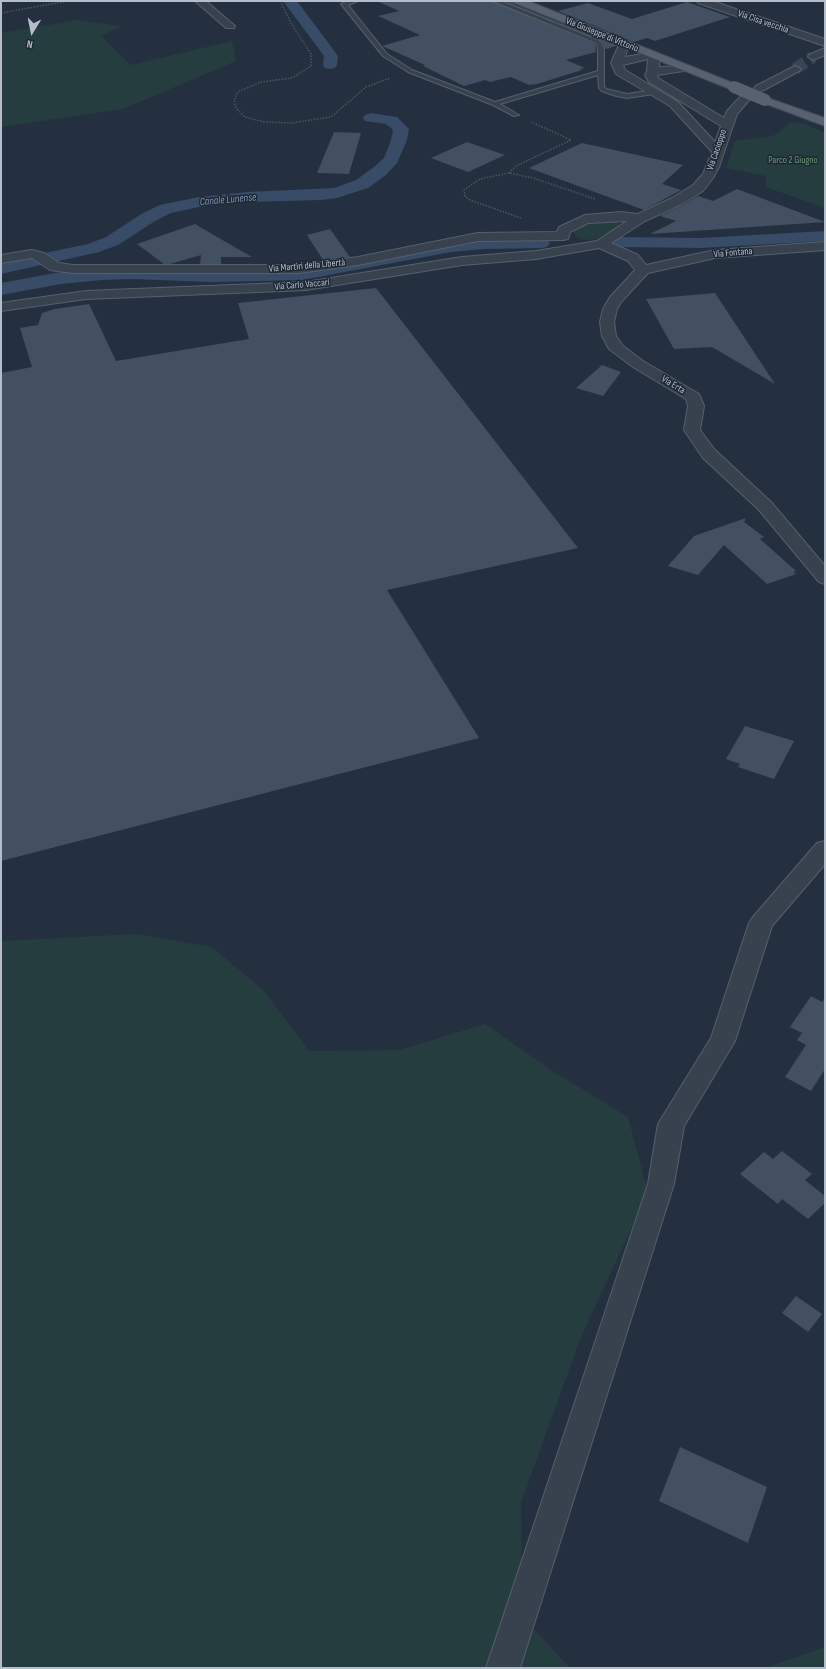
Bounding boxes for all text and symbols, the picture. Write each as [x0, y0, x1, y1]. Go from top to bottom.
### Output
street label: Via Cisa vecchia [736, 8, 790, 36]
north arrow [12, 12, 52, 52]
street label: Via Giuseppe di Vittorio [564, 15, 640, 55]
text: N [26, 37, 34, 51]
street label: Via Cacioppo [704, 128, 730, 172]
park label: Parco 2 Giugno [768, 154, 818, 166]
water label: Canale Lunense [199, 191, 257, 209]
street label: Via Fontana [713, 245, 753, 261]
street label: Via Martiri della Libertà [268, 257, 346, 275]
street label: Via Carlo Vaccari [274, 277, 330, 293]
street label: Via Erta [659, 373, 687, 397]

